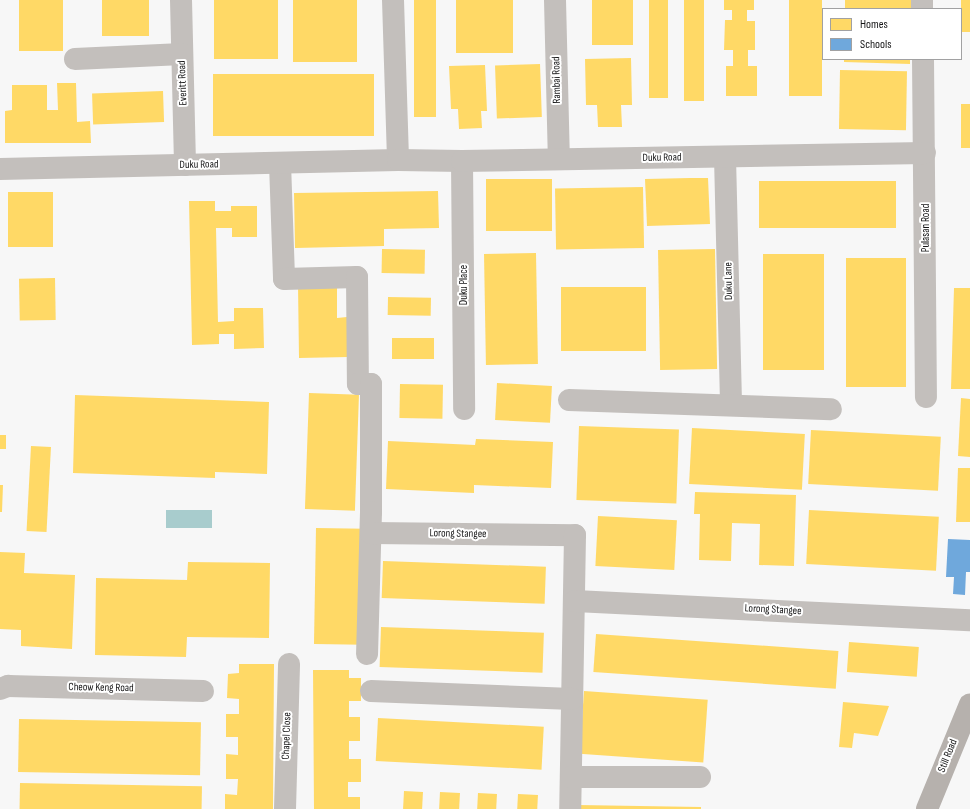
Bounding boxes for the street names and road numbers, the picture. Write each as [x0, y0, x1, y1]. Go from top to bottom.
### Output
street label: Rambai Road [550, 56, 564, 104]
street label: Everitt Road [176, 60, 190, 106]
street label: Duku Road [642, 151, 682, 165]
street label: Duku Road [179, 158, 219, 172]
street label: Pulasan Road [919, 204, 933, 252]
street label: Duku Lane [722, 262, 736, 300]
street label: Duku Place [457, 265, 471, 305]
street label: Lorong Stangee [429, 527, 487, 541]
street label: Lorong Stangee [744, 602, 802, 618]
street label: Cheow Keng Road [68, 681, 134, 695]
street label: Chapel Close [280, 712, 294, 760]
street label: Still Road [935, 738, 961, 774]

